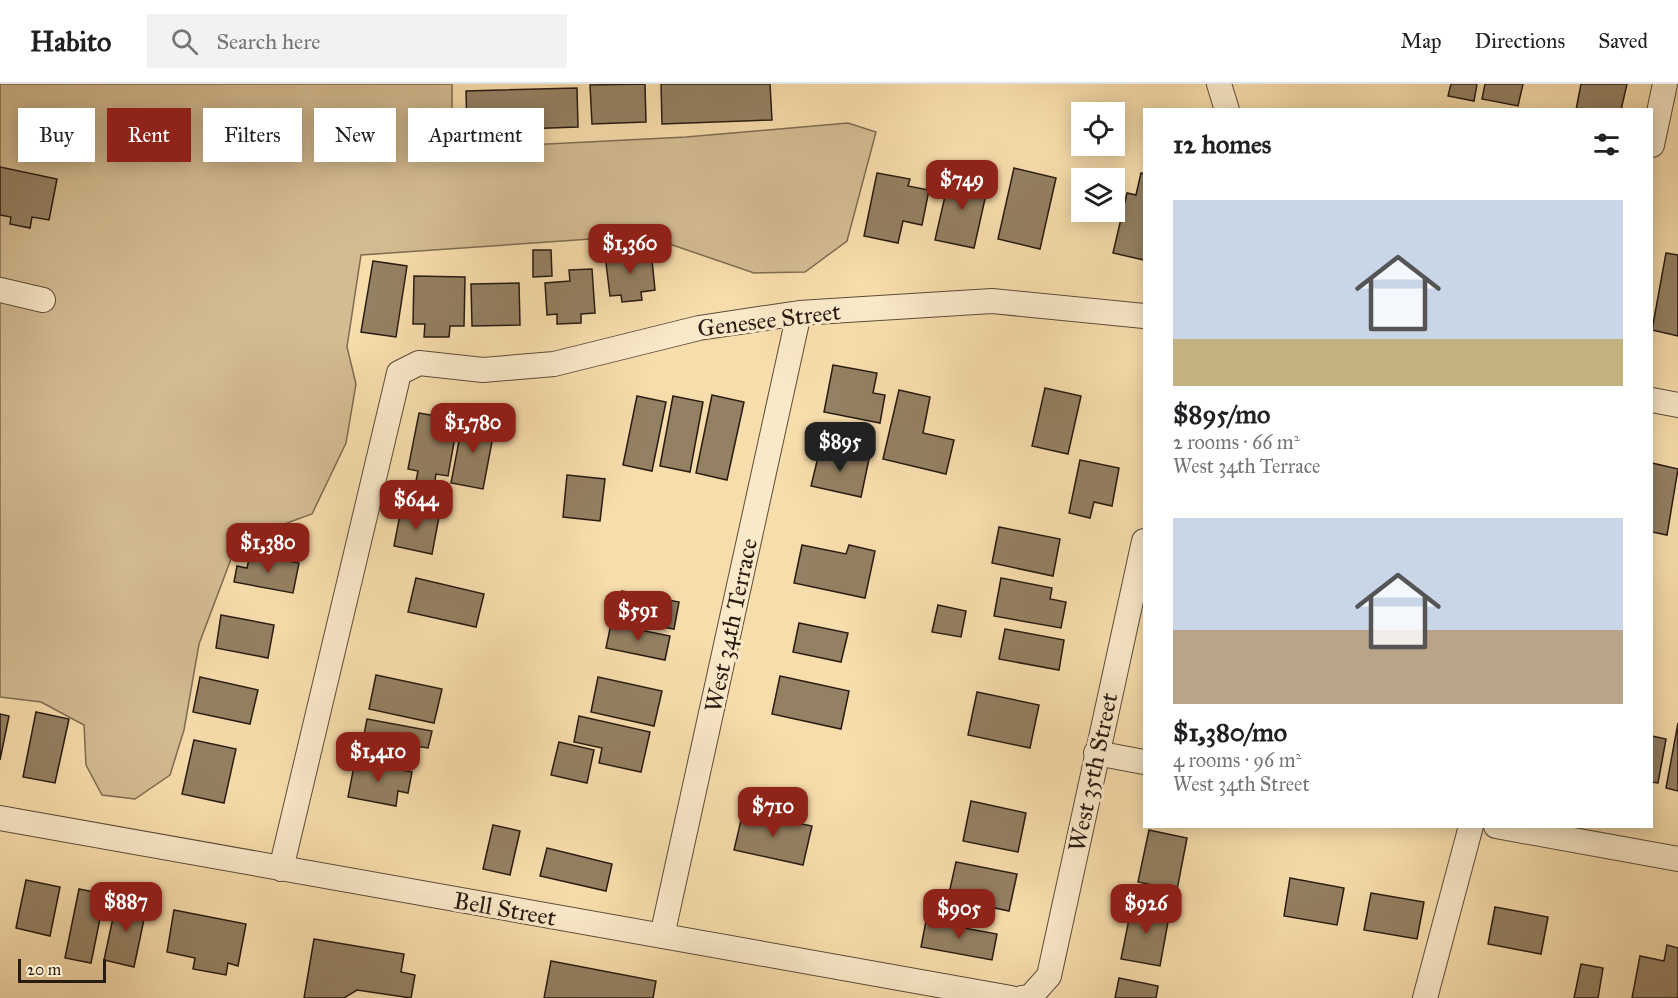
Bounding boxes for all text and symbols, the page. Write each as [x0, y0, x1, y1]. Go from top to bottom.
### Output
search box [147, 14, 567, 68]
text: Habito [30, 24, 111, 59]
icon: search [168, 25, 201, 58]
text: Search here [216, 28, 320, 55]
text: Map [1401, 28, 1442, 54]
text: Directions [1475, 28, 1565, 54]
text: Saved [1598, 28, 1648, 54]
map controls [1071, 102, 1125, 222]
button: locate [1071, 102, 1125, 156]
chip: Buy [18, 108, 95, 162]
chip: Rent [107, 108, 191, 162]
chip: Filters [203, 108, 302, 162]
chip: New [314, 108, 396, 162]
chip: Apartment [408, 108, 544, 162]
text: 12 homes [1173, 128, 1271, 160]
icon: filters [1590, 128, 1623, 161]
pin: $749 [926, 160, 998, 211]
text: $749 [940, 167, 984, 191]
button: layers [1071, 168, 1125, 222]
pin: $1,360 [581, 224, 679, 275]
text: $1,360 [603, 231, 657, 255]
icon: home [1344, 239, 1452, 347]
street label: Genesee Street [696, 296, 843, 344]
text: $895/mo [1173, 398, 1270, 430]
pin: $1,780 [424, 403, 522, 454]
text: $1,780 [445, 410, 501, 434]
pin: $895 [804, 422, 876, 473]
text: $895 [819, 429, 861, 453]
text: 2 rooms · 66 m² [1173, 430, 1299, 454]
text: West 34th Terrace [1173, 454, 1320, 478]
pin: $644 [380, 480, 452, 531]
text: $644 [394, 487, 438, 511]
pin: $1,380 [219, 523, 317, 574]
text: $1,380 [240, 530, 296, 554]
street label: West 34th Terrace [698, 535, 764, 715]
icon: home [1344, 557, 1452, 665]
pin: $591 [602, 591, 674, 642]
text: $591 [618, 598, 658, 622]
street label: West 35th Street [1062, 689, 1125, 854]
text: $1,380/mo [1173, 716, 1287, 748]
pin: $1,410 [329, 732, 427, 783]
text: $1,410 [350, 739, 406, 763]
text: 4 rooms · 96 m² [1173, 748, 1301, 772]
text: West 34th Street [1173, 772, 1310, 796]
pin: $710 [737, 787, 809, 838]
text: $710 [752, 794, 794, 818]
pin: $887 [90, 882, 162, 933]
pin: $926 [1110, 884, 1182, 935]
street label: Bell Street [451, 885, 559, 933]
text: $887 [104, 889, 148, 913]
pin: $905 [923, 889, 995, 940]
text: $926 [1125, 891, 1167, 915]
text: $905 [937, 896, 981, 920]
scale bar [18, 956, 106, 984]
text: 20 m [27, 960, 61, 979]

